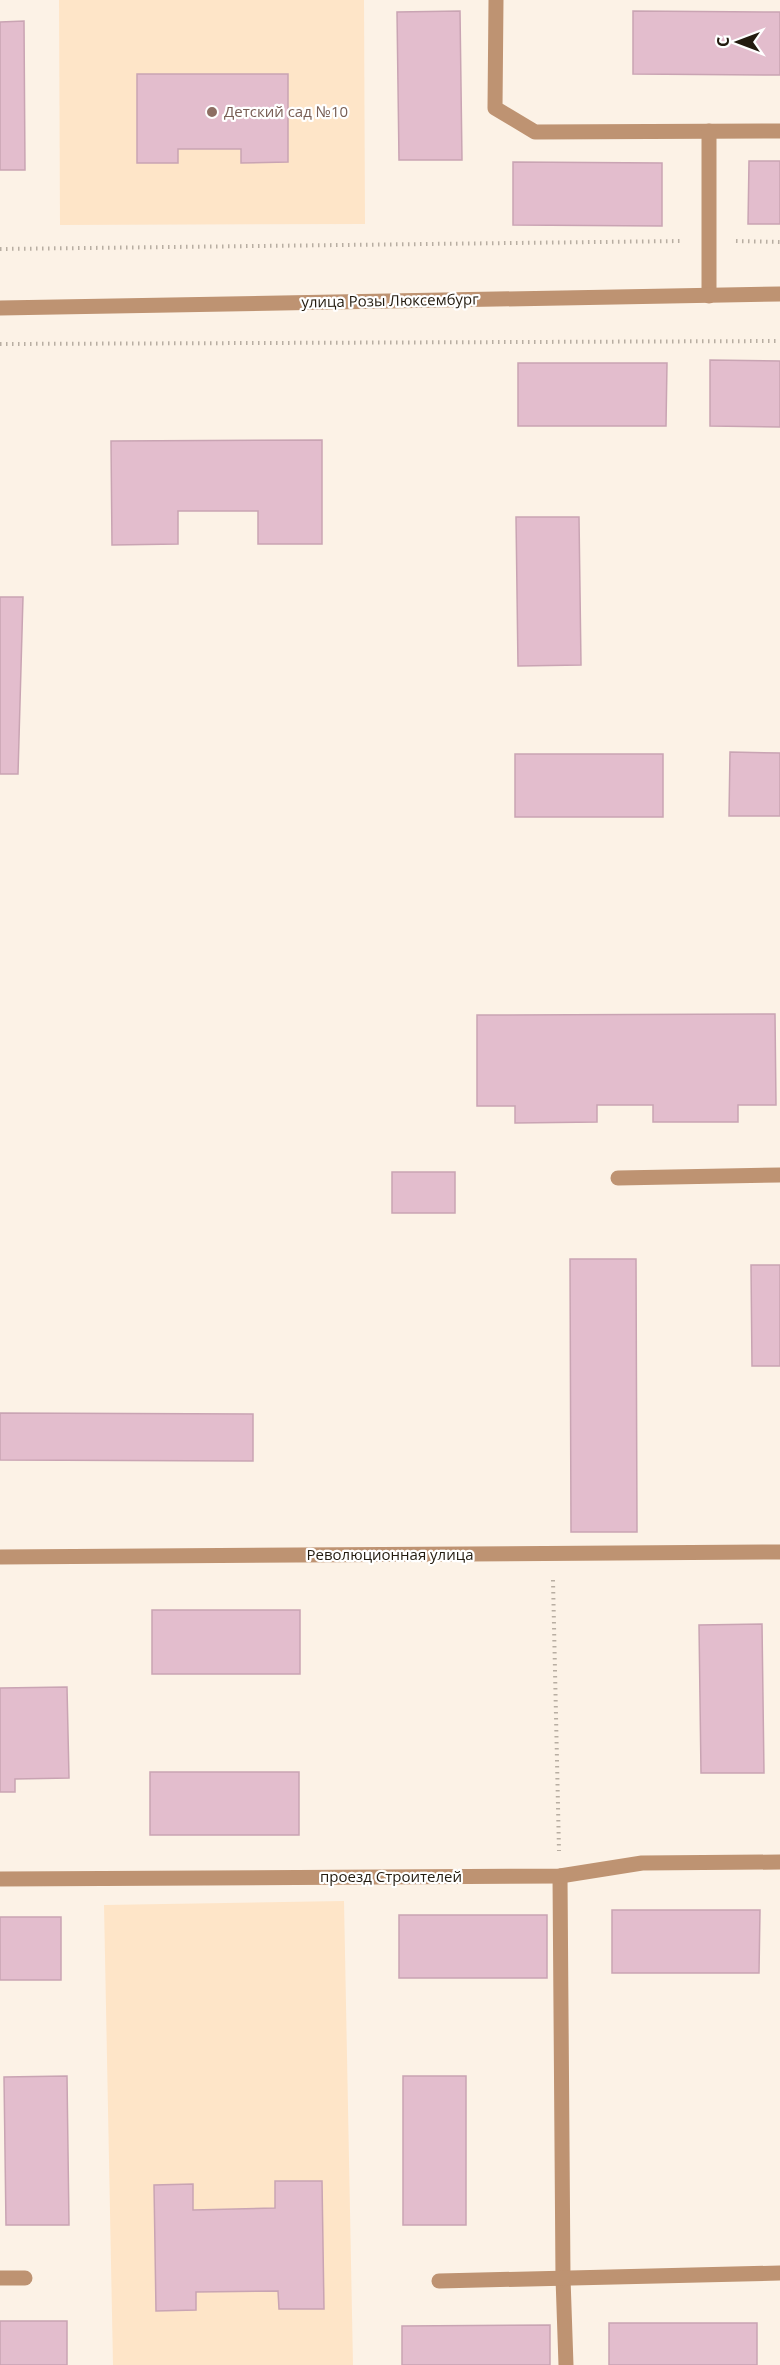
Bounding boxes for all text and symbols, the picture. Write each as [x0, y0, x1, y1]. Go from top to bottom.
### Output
north arrow [708, 12, 768, 72]
text: С [712, 37, 734, 47]
place label: Детский сад №10 [224, 101, 348, 121]
marker: Детский сад №10 [205, 105, 219, 119]
street label: улица Розы Люксембург [301, 288, 479, 312]
street label: Революционная улица [307, 1544, 473, 1564]
street label: проезд Строителей [320, 1866, 462, 1886]

